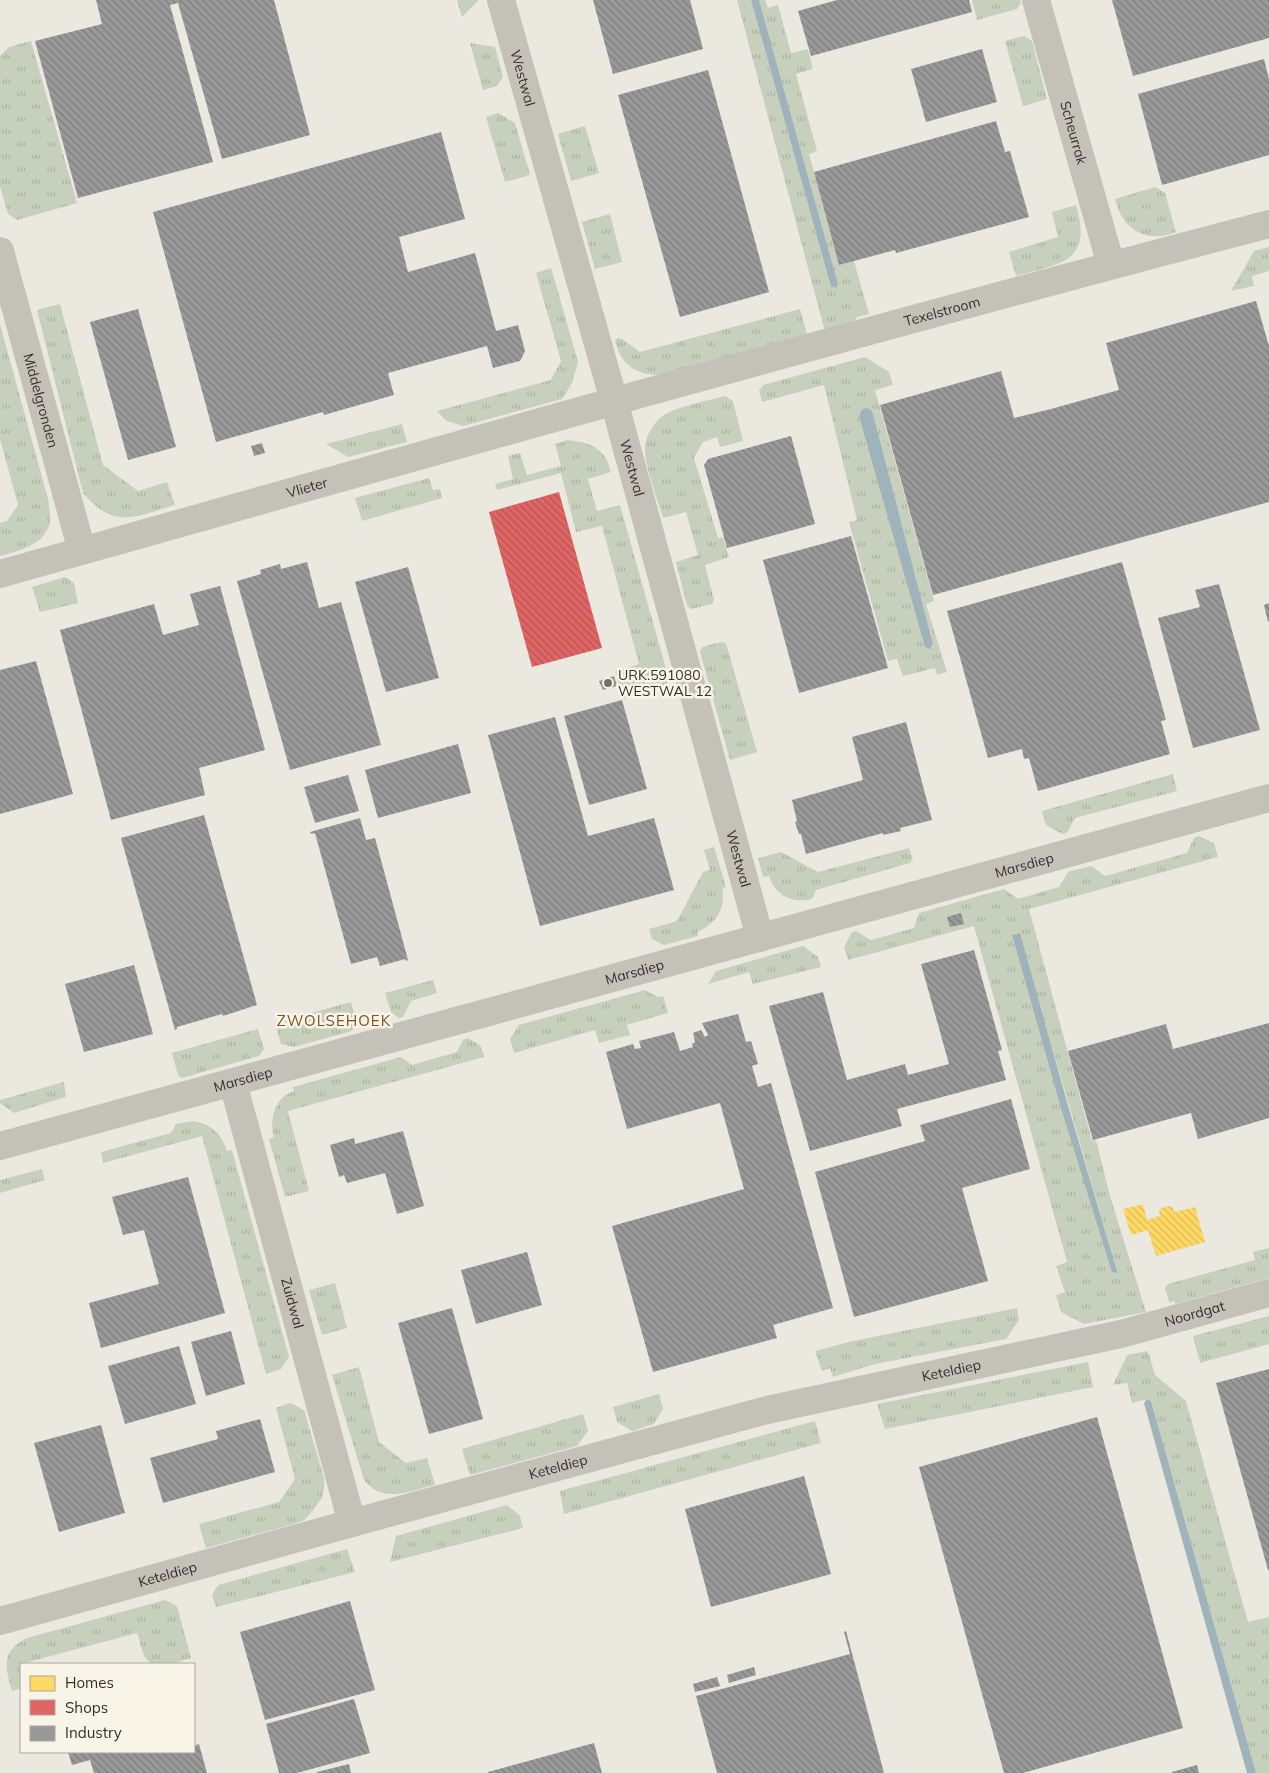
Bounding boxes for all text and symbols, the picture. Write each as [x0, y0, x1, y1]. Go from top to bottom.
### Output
street label: Westwal [506, 48, 540, 108]
street label: Scheurrak [1056, 99, 1091, 167]
street label: Texelstroom [902, 292, 982, 330]
street label: Middelgronden [19, 351, 62, 450]
street label: Westwal [616, 438, 649, 498]
street label: Vlieter [285, 473, 330, 502]
place label: URK.591080 WESTWAL 12 [618, 666, 712, 700]
marker: URK.591080 WESTWAL 12 [602, 677, 614, 689]
street label: Westwal [722, 828, 755, 889]
street label: Marsdiep [993, 848, 1056, 882]
street label: Marsdiep [603, 955, 666, 989]
district label: ZWOLSEHOEK [277, 1011, 391, 1030]
street label: Marsdiep [212, 1063, 274, 1096]
street label: Zuidwal [277, 1276, 308, 1330]
street label: Noordgat [1163, 1297, 1227, 1330]
street label: Keteldiep [920, 1355, 982, 1386]
street label: Keteldiep [527, 1450, 589, 1483]
street label: Keteldiep [136, 1558, 199, 1591]
legend [20, 1663, 195, 1753]
text: Homes [65, 1673, 114, 1692]
text: Shops [65, 1698, 108, 1717]
text: Industry [65, 1723, 122, 1742]

